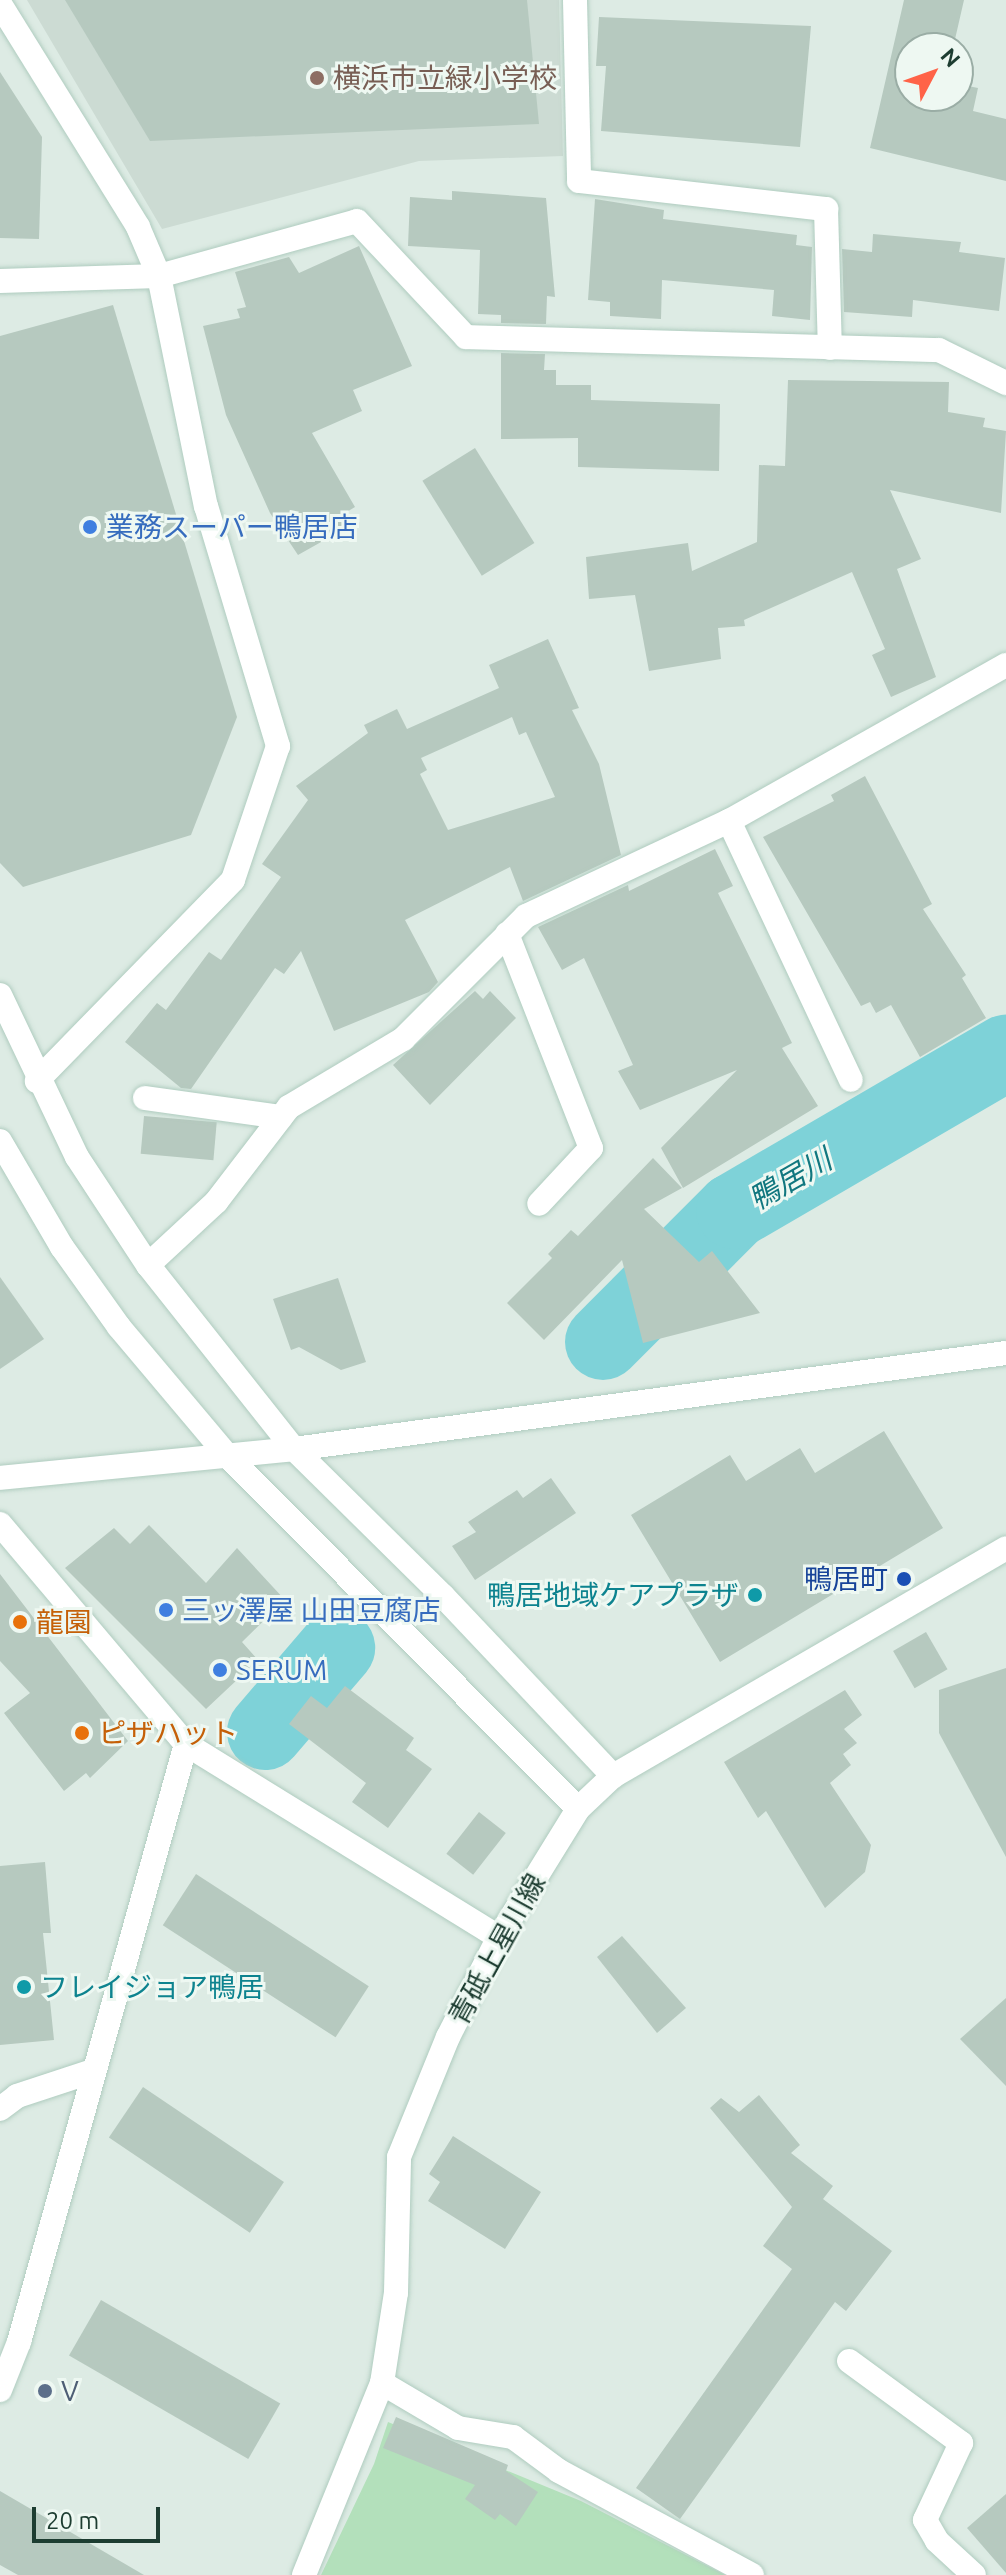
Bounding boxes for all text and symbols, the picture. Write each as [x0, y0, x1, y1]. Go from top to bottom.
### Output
north arrow [894, 32, 974, 112]
text: N [936, 43, 966, 72]
place label: 横浜市立緑小学校 [333, 61, 557, 95]
marker: 横浜市立緑小学校 [308, 69, 326, 87]
place label: 業務スーパー鴨居店 [106, 510, 358, 544]
marker: 業務スーパー鴨居店 [81, 518, 99, 536]
water label: 鴨居川 [742, 1141, 838, 1217]
place label: 鴨居町 [804, 1562, 888, 1596]
marker: 鴨居町 [895, 1570, 913, 1588]
place label: 鴨居地域ケアプラザ [487, 1578, 739, 1612]
marker: 鴨居地域ケアプラザ [746, 1586, 764, 1604]
place label: 三ッ澤屋 山田豆腐店 [182, 1593, 440, 1627]
marker: 三ッ澤屋 山田豆腐店 [157, 1601, 175, 1619]
place label: 龍園 [36, 1605, 92, 1639]
marker: 龍園 [11, 1613, 29, 1631]
place label: SERUM [236, 1653, 327, 1687]
marker: SERUM [211, 1661, 229, 1679]
place label: ピザハット [98, 1716, 238, 1750]
marker: ピザハット [73, 1724, 91, 1742]
street label: 青砥上星川線 [442, 1867, 552, 2031]
place label: フレイジョア鴨居 [40, 1970, 264, 2004]
marker: フレイジョア鴨居 [15, 1978, 33, 1996]
place label: V [61, 2374, 79, 2408]
marker: V [36, 2382, 54, 2400]
scale bar [36, 2491, 164, 2541]
text: 20 m [46, 2507, 99, 2534]

